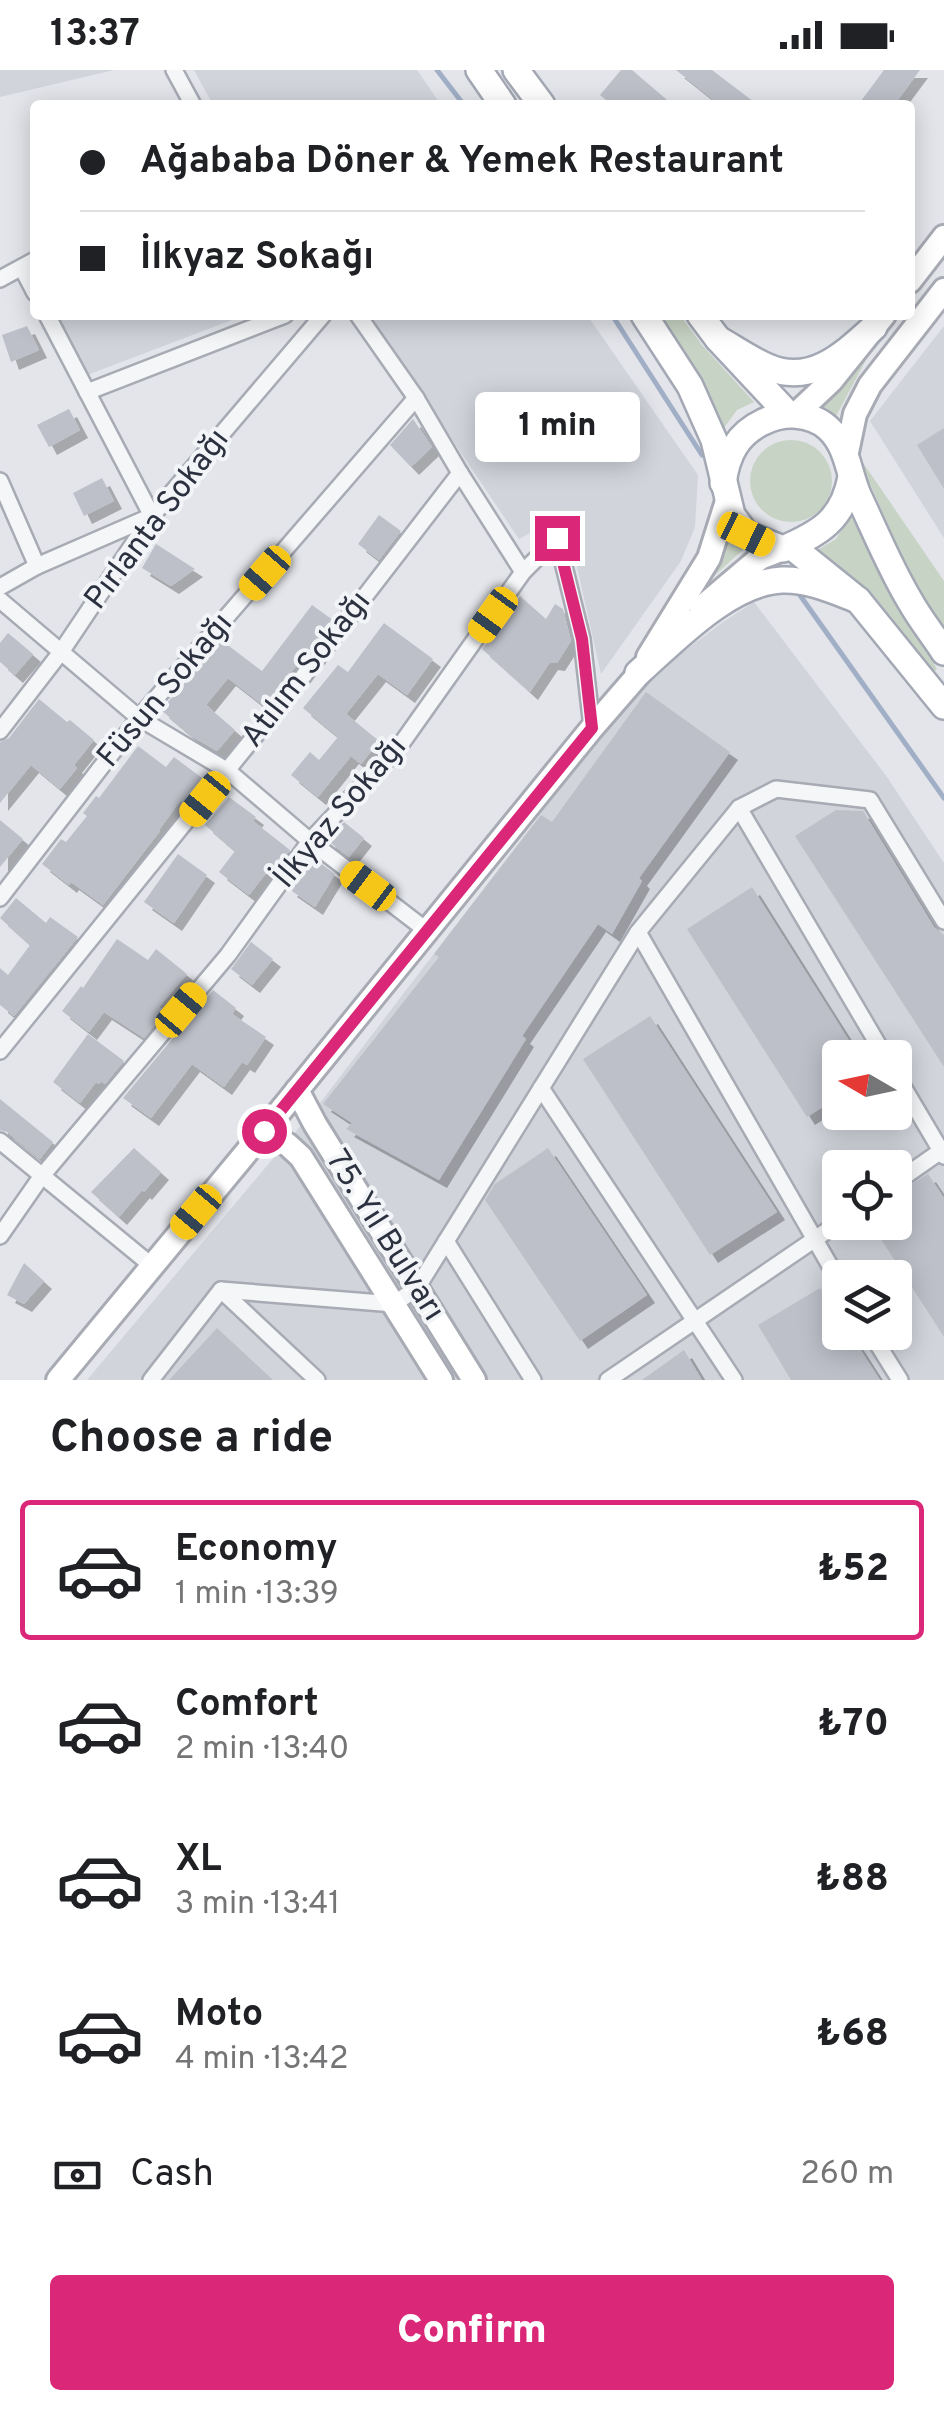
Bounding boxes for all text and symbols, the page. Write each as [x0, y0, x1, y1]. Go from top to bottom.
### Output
text: 13:37 [50, 11, 140, 60]
text: Ağababa Döner & Yemek Restaurant [140, 138, 784, 187]
text: İlkyaz Sokağı [140, 234, 374, 283]
callout: 1 min [474, 393, 640, 463]
text: 1 min [518, 407, 597, 447]
street label: Pırlanta Sokağı [77, 422, 239, 618]
car [712, 507, 780, 561]
route end [535, 516, 580, 561]
car [234, 541, 296, 605]
car [463, 582, 523, 648]
street label: Atılım Sokağı [233, 584, 381, 756]
street label: Füsun Sokağı [90, 605, 242, 777]
street label: İlkyaz Sokağı [265, 728, 416, 897]
car [174, 766, 236, 832]
car [335, 856, 401, 916]
car [150, 977, 212, 1043]
north arrow [822, 1040, 912, 1130]
map controls [822, 1040, 912, 1350]
route start [242, 1109, 287, 1154]
street label: 75. Yıl Bulvarı [316, 1143, 452, 1329]
button: locate [822, 1150, 912, 1240]
car [165, 1179, 227, 1245]
button: layers [822, 1260, 912, 1350]
text: Choose a ride [50, 1411, 333, 1468]
icon: car [55, 1525, 145, 1615]
text: Economy [175, 1526, 337, 1575]
text: ₺52 [817, 1546, 889, 1595]
text: 1 min · 13:39 [175, 1575, 339, 1615]
icon: car [55, 1680, 145, 1770]
text: Comfort [175, 1681, 319, 1730]
text: ₺70 [818, 1701, 889, 1750]
text: 2 min · 13:40 [175, 1730, 349, 1770]
icon: car [55, 1835, 145, 1925]
text: XL [175, 1836, 222, 1885]
text: ₺88 [816, 1856, 889, 1905]
text: 3 min · 13:41 [175, 1885, 340, 1925]
icon: car [55, 1990, 145, 2080]
text: Moto [175, 1991, 263, 2040]
text: ₺68 [816, 2011, 889, 2060]
text: 4 min · 13:42 [175, 2040, 349, 2080]
icon: cash [50, 2148, 105, 2203]
text: Cash [130, 2151, 214, 2200]
text: 260 m [800, 2155, 894, 2195]
button: Confirm [50, 2275, 894, 2390]

